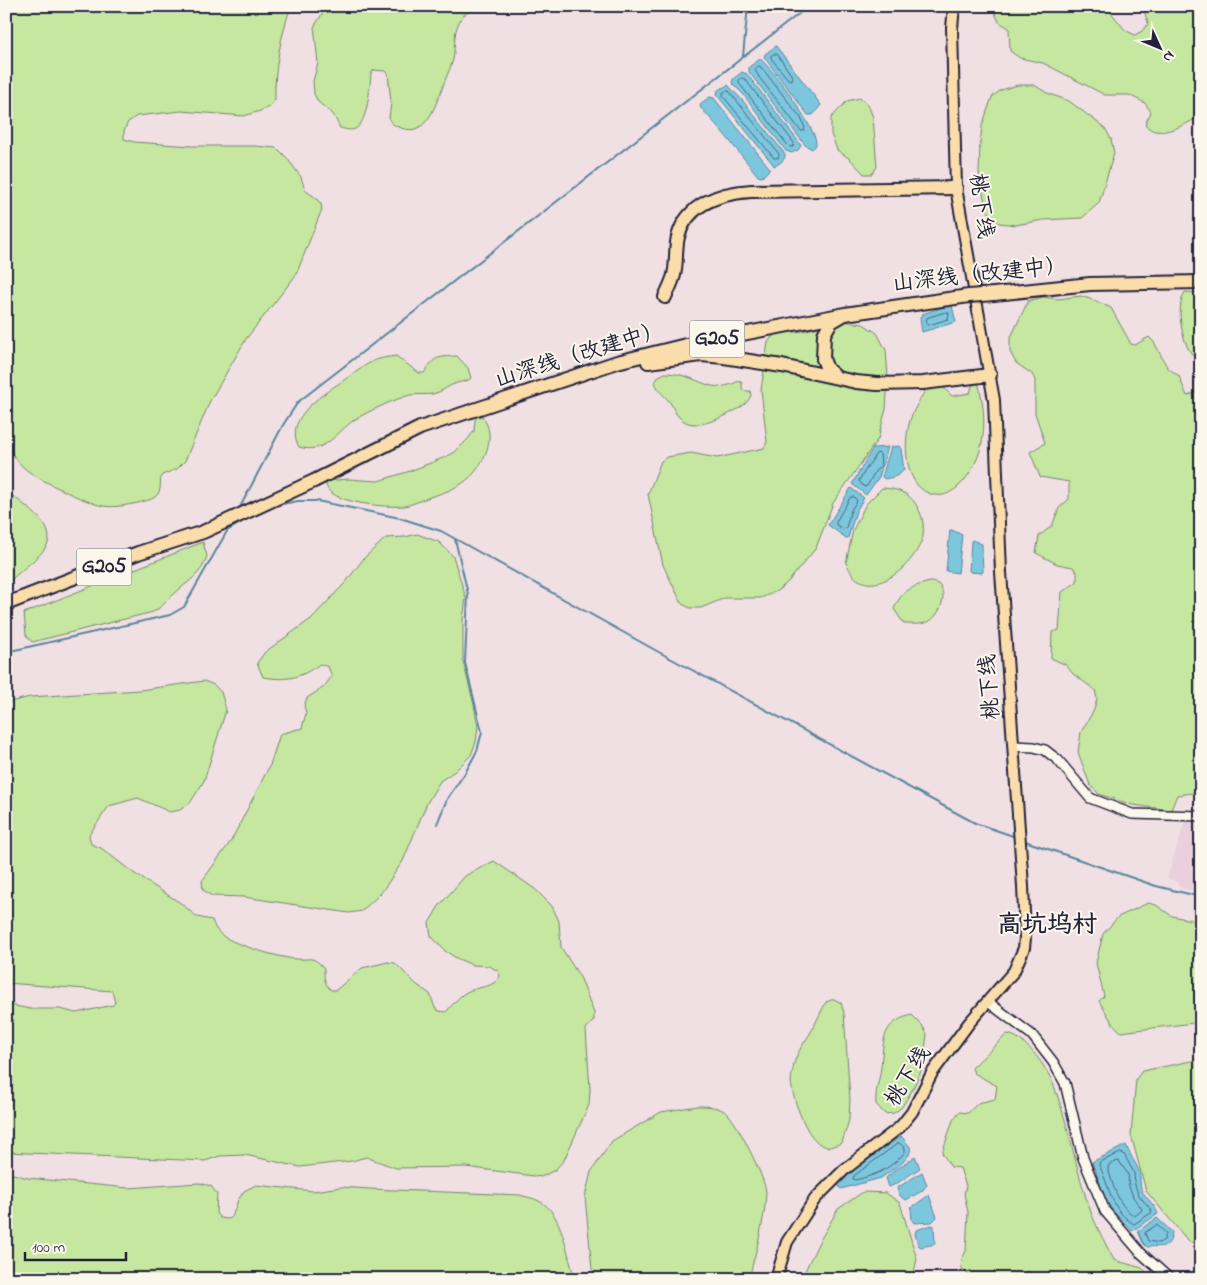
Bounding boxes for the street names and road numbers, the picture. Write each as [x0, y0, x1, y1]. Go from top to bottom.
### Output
street label: 桃下线 [960, 171, 1000, 241]
street label: 山深线（改建中） [891, 251, 1069, 301]
street label: 山深线（改建中） [491, 315, 669, 397]
road number: G205 [690, 320, 744, 358]
road number: G205 [76, 548, 132, 586]
street label: 桃下线 [973, 653, 1009, 721]
street label: 桃下线 [878, 1041, 940, 1113]

